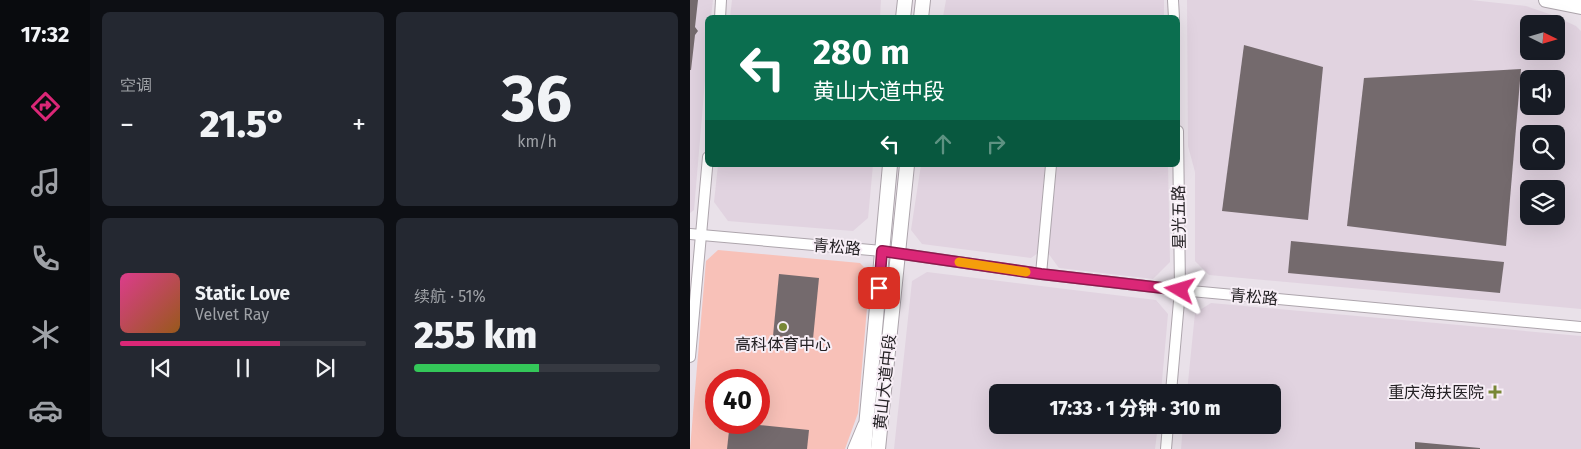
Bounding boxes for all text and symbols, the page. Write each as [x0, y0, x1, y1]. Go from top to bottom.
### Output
north arrow [1520, 15, 1565, 60]
map controls [1520, 15, 1565, 225]
text: 17:32 [21, 21, 69, 48]
text: 280 m [813, 31, 910, 73]
icon: left [730, 35, 795, 100]
text: 36 [502, 60, 572, 138]
button: sound [1520, 70, 1565, 115]
text: 空调 [120, 76, 152, 95]
text: 黄山大道中段 [813, 78, 945, 105]
icon: directions [28, 89, 63, 124]
text: 21.5° [200, 101, 286, 147]
text: − [120, 108, 134, 141]
text: + [352, 108, 366, 141]
button: search [1520, 125, 1565, 170]
icon: left [876, 130, 904, 158]
icon: ahead [929, 130, 957, 158]
icon: right [982, 130, 1010, 158]
text: km/h [517, 132, 557, 151]
icon: music [28, 165, 63, 200]
button: layers [1520, 180, 1565, 225]
street label: 星光五路 [1169, 185, 1189, 249]
street label: 青松路 [812, 235, 862, 259]
icon: phone [28, 241, 63, 276]
position arrow [1153, 263, 1205, 315]
pin [858, 267, 900, 309]
icon: arrive [865, 274, 893, 302]
text: Static Love [195, 282, 290, 305]
street label: 青松路 [1229, 285, 1279, 309]
text: 续航 · 51% [414, 287, 486, 306]
text: Velvet Ray [195, 305, 269, 324]
text: 255 km [414, 312, 537, 358]
icon: climate [28, 317, 63, 352]
marker: 高科体育中心 [777, 321, 789, 333]
street label: 黄山大道中段 [871, 333, 899, 431]
place label: 高科体育中心 [735, 335, 831, 354]
icon: previous [147, 354, 175, 382]
icon: pause [229, 354, 257, 382]
icon: next [311, 354, 339, 382]
speed limit sign: 40 [705, 369, 770, 434]
place label: 重庆海扶医院 [1388, 383, 1484, 402]
marker: 重庆海扶医院 [1488, 385, 1502, 399]
icon: car [28, 393, 63, 428]
text: 17:33 · 1 分钟 · 310 m [1050, 397, 1220, 420]

